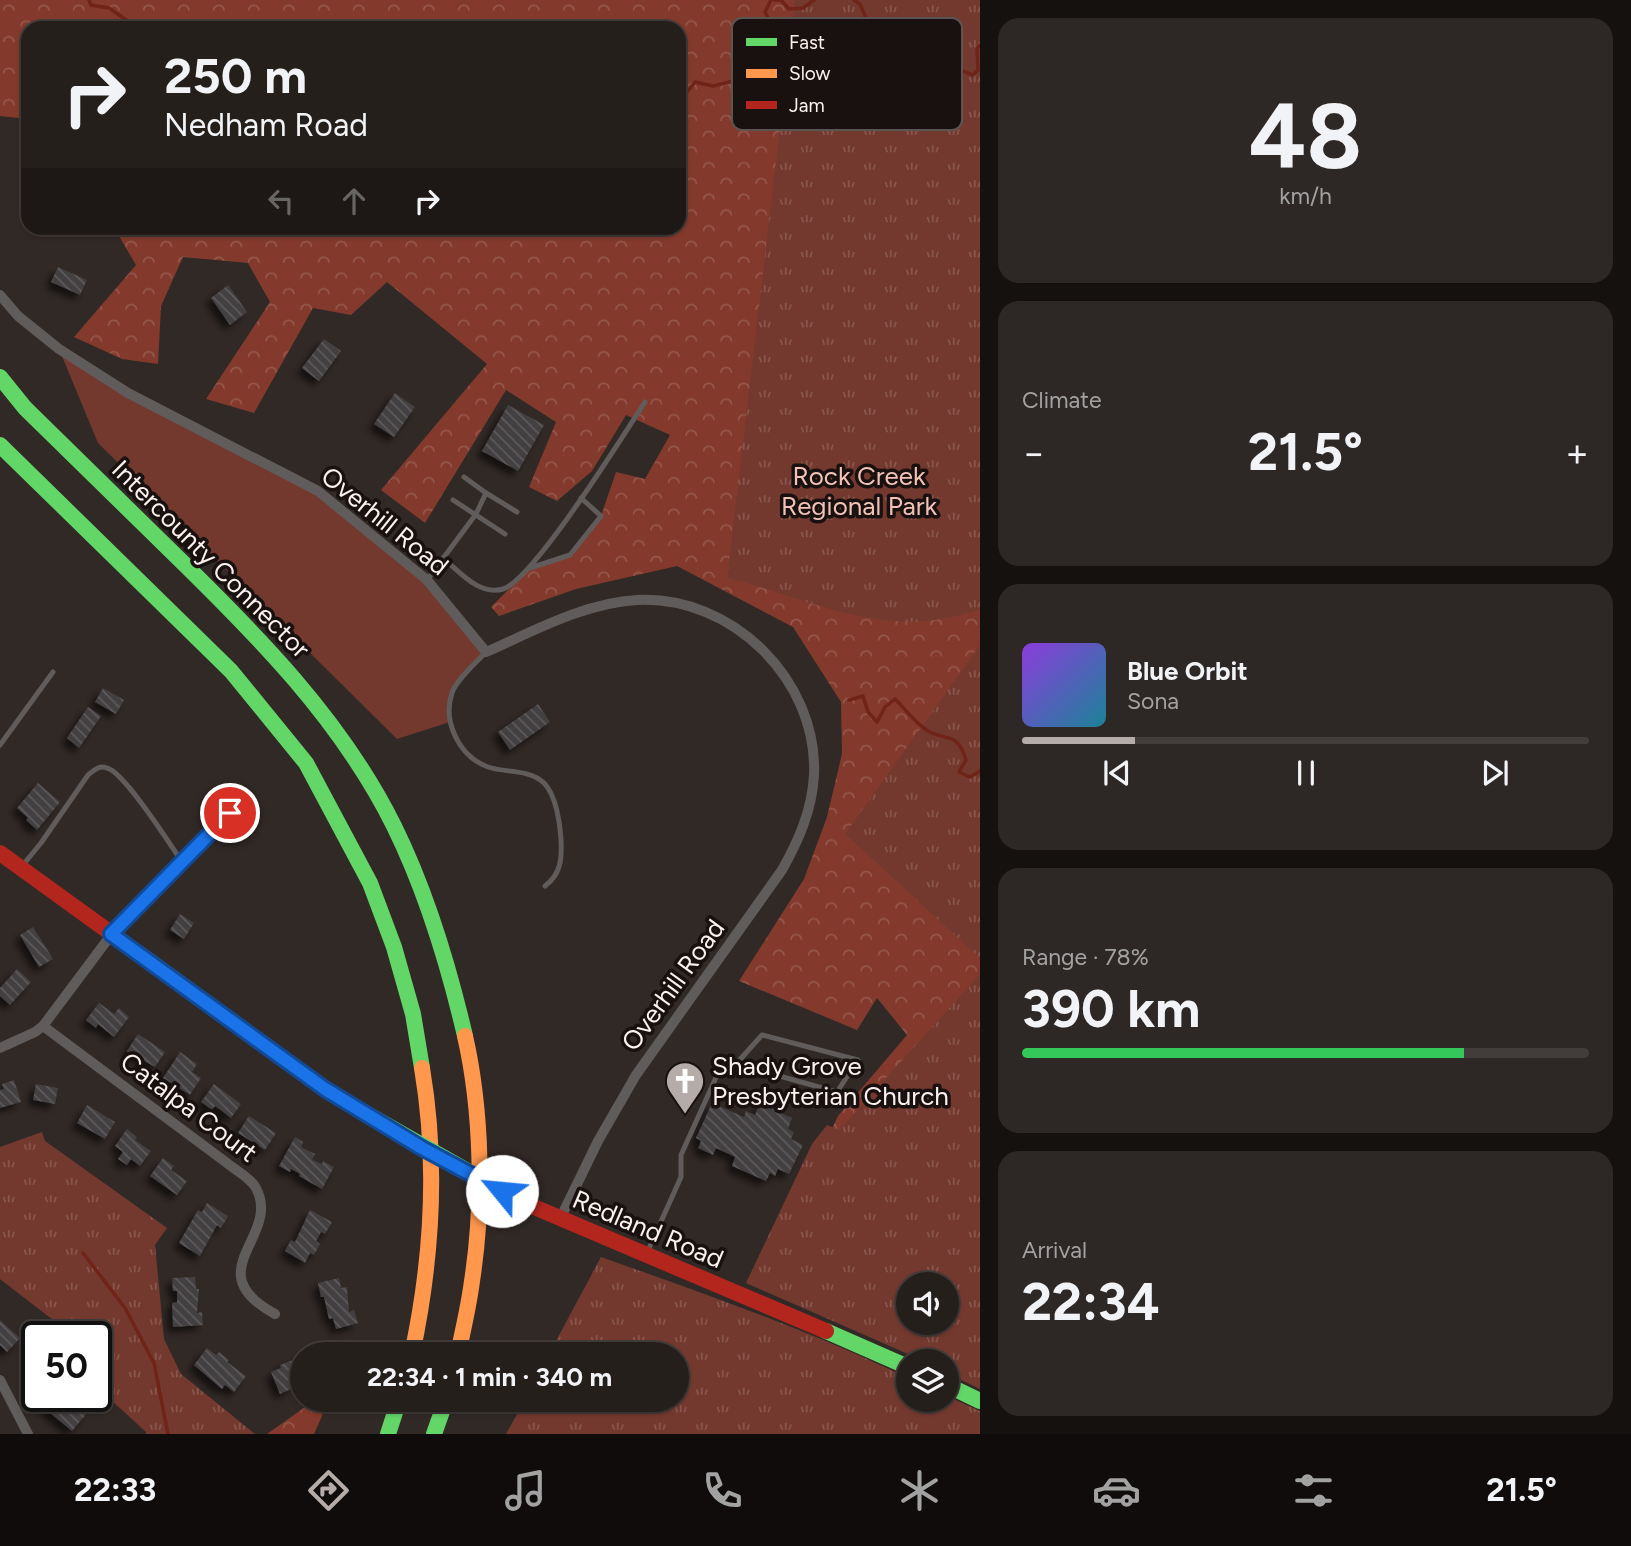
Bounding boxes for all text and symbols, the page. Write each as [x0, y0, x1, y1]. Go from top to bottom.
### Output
legend [732, 18, 962, 130]
text: Fast [789, 31, 825, 54]
text: 250 m [164, 46, 307, 105]
icon: right [49, 49, 140, 140]
text: Slow [789, 62, 831, 85]
text: 48 [1249, 82, 1362, 191]
text: Jam [789, 94, 825, 117]
text: Nedham Road [164, 106, 368, 144]
icon: left [262, 182, 300, 220]
icon: ahead [335, 182, 373, 220]
icon: right [408, 182, 446, 220]
text: km/h [1279, 182, 1332, 210]
text: Climate [1022, 386, 1101, 414]
text: 21.5° [1248, 421, 1363, 483]
text: − [1022, 430, 1046, 476]
text: + [1565, 430, 1589, 476]
street label: Intercounty Connector [105, 453, 317, 665]
street label: Overhill Road [315, 460, 455, 582]
park label: Rock Creek Regional Park [781, 460, 937, 522]
text: Blue Orbit [1127, 655, 1248, 687]
text: Sona [1127, 687, 1179, 715]
icon: previous [1098, 754, 1136, 792]
icon: pause [1287, 754, 1325, 792]
icon: next [1476, 754, 1514, 792]
pin [200, 783, 260, 843]
icon: arrive [211, 794, 249, 832]
street label: Overhill Road [615, 913, 731, 1057]
text: Range · 78% [1022, 943, 1149, 971]
text: 390 km [1022, 978, 1200, 1040]
street label: Catalpa Court [114, 1045, 264, 1169]
place label: Shady Grove Presbyterian Church [712, 1050, 949, 1112]
church icon: Shady Grove Presbyterian Church [664, 1060, 706, 1115]
position arrow [465, 1154, 539, 1228]
street label: Redland Road [568, 1183, 728, 1275]
text: Arrival [1022, 1236, 1087, 1264]
text: 22:34 [1022, 1271, 1160, 1333]
map controls [896, 1272, 959, 1412]
button: sound [896, 1272, 959, 1335]
speed limit sign: 50 [21, 1321, 112, 1412]
button: layers [896, 1349, 959, 1412]
text: 22:34 · 1 min · 340 m [367, 1361, 612, 1393]
icon: directions [304, 1466, 353, 1515]
icon: music [501, 1466, 550, 1515]
icon: phone [698, 1466, 747, 1515]
icon: climate [895, 1466, 944, 1515]
icon: car [1092, 1466, 1141, 1515]
icon: filters [1289, 1466, 1338, 1515]
text: 22:33 [74, 1471, 156, 1509]
text: 21.5° [1486, 1471, 1557, 1509]

